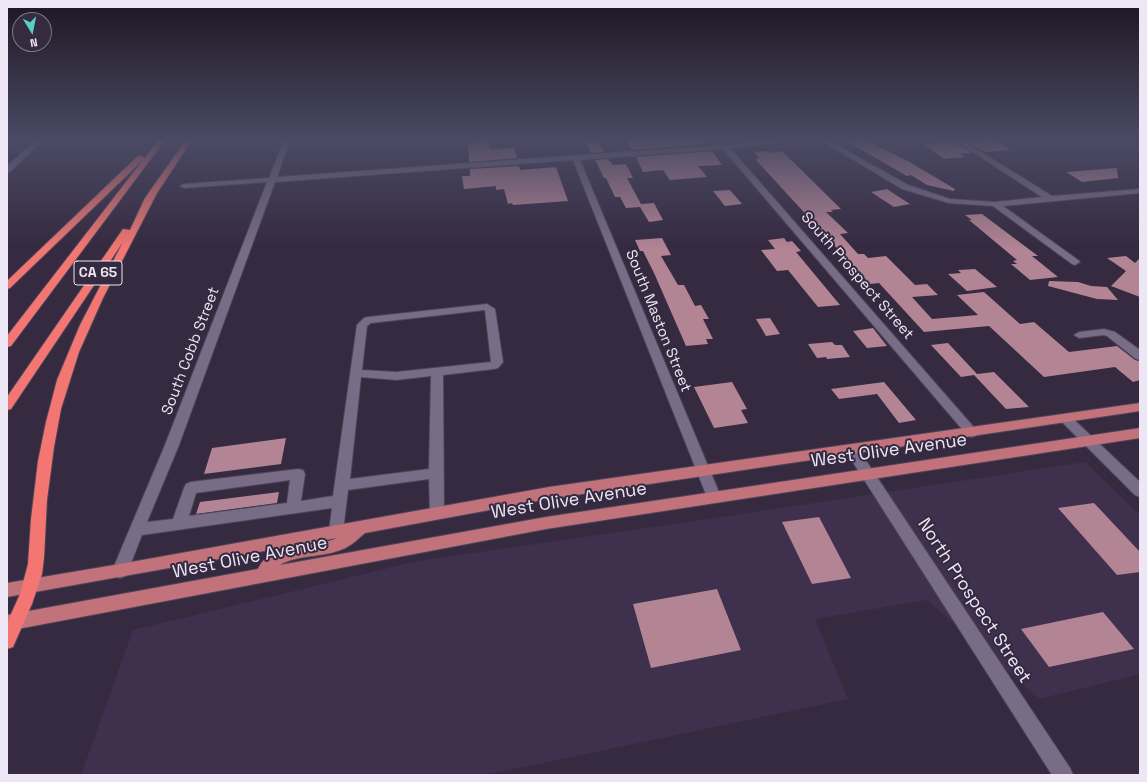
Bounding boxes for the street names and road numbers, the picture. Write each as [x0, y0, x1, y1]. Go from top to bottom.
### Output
street label: South Prospect Street [797, 209, 917, 343]
street label: South Maston Street [621, 247, 695, 395]
road number: CA 65 [74, 261, 122, 285]
street label: South Cobb Street [158, 285, 224, 417]
street label: West Olive Avenue [810, 429, 968, 473]
street label: West Olive Avenue [490, 478, 648, 524]
street label: North Prospect Street [913, 514, 1035, 688]
street label: West Olive Avenue [171, 532, 329, 584]

